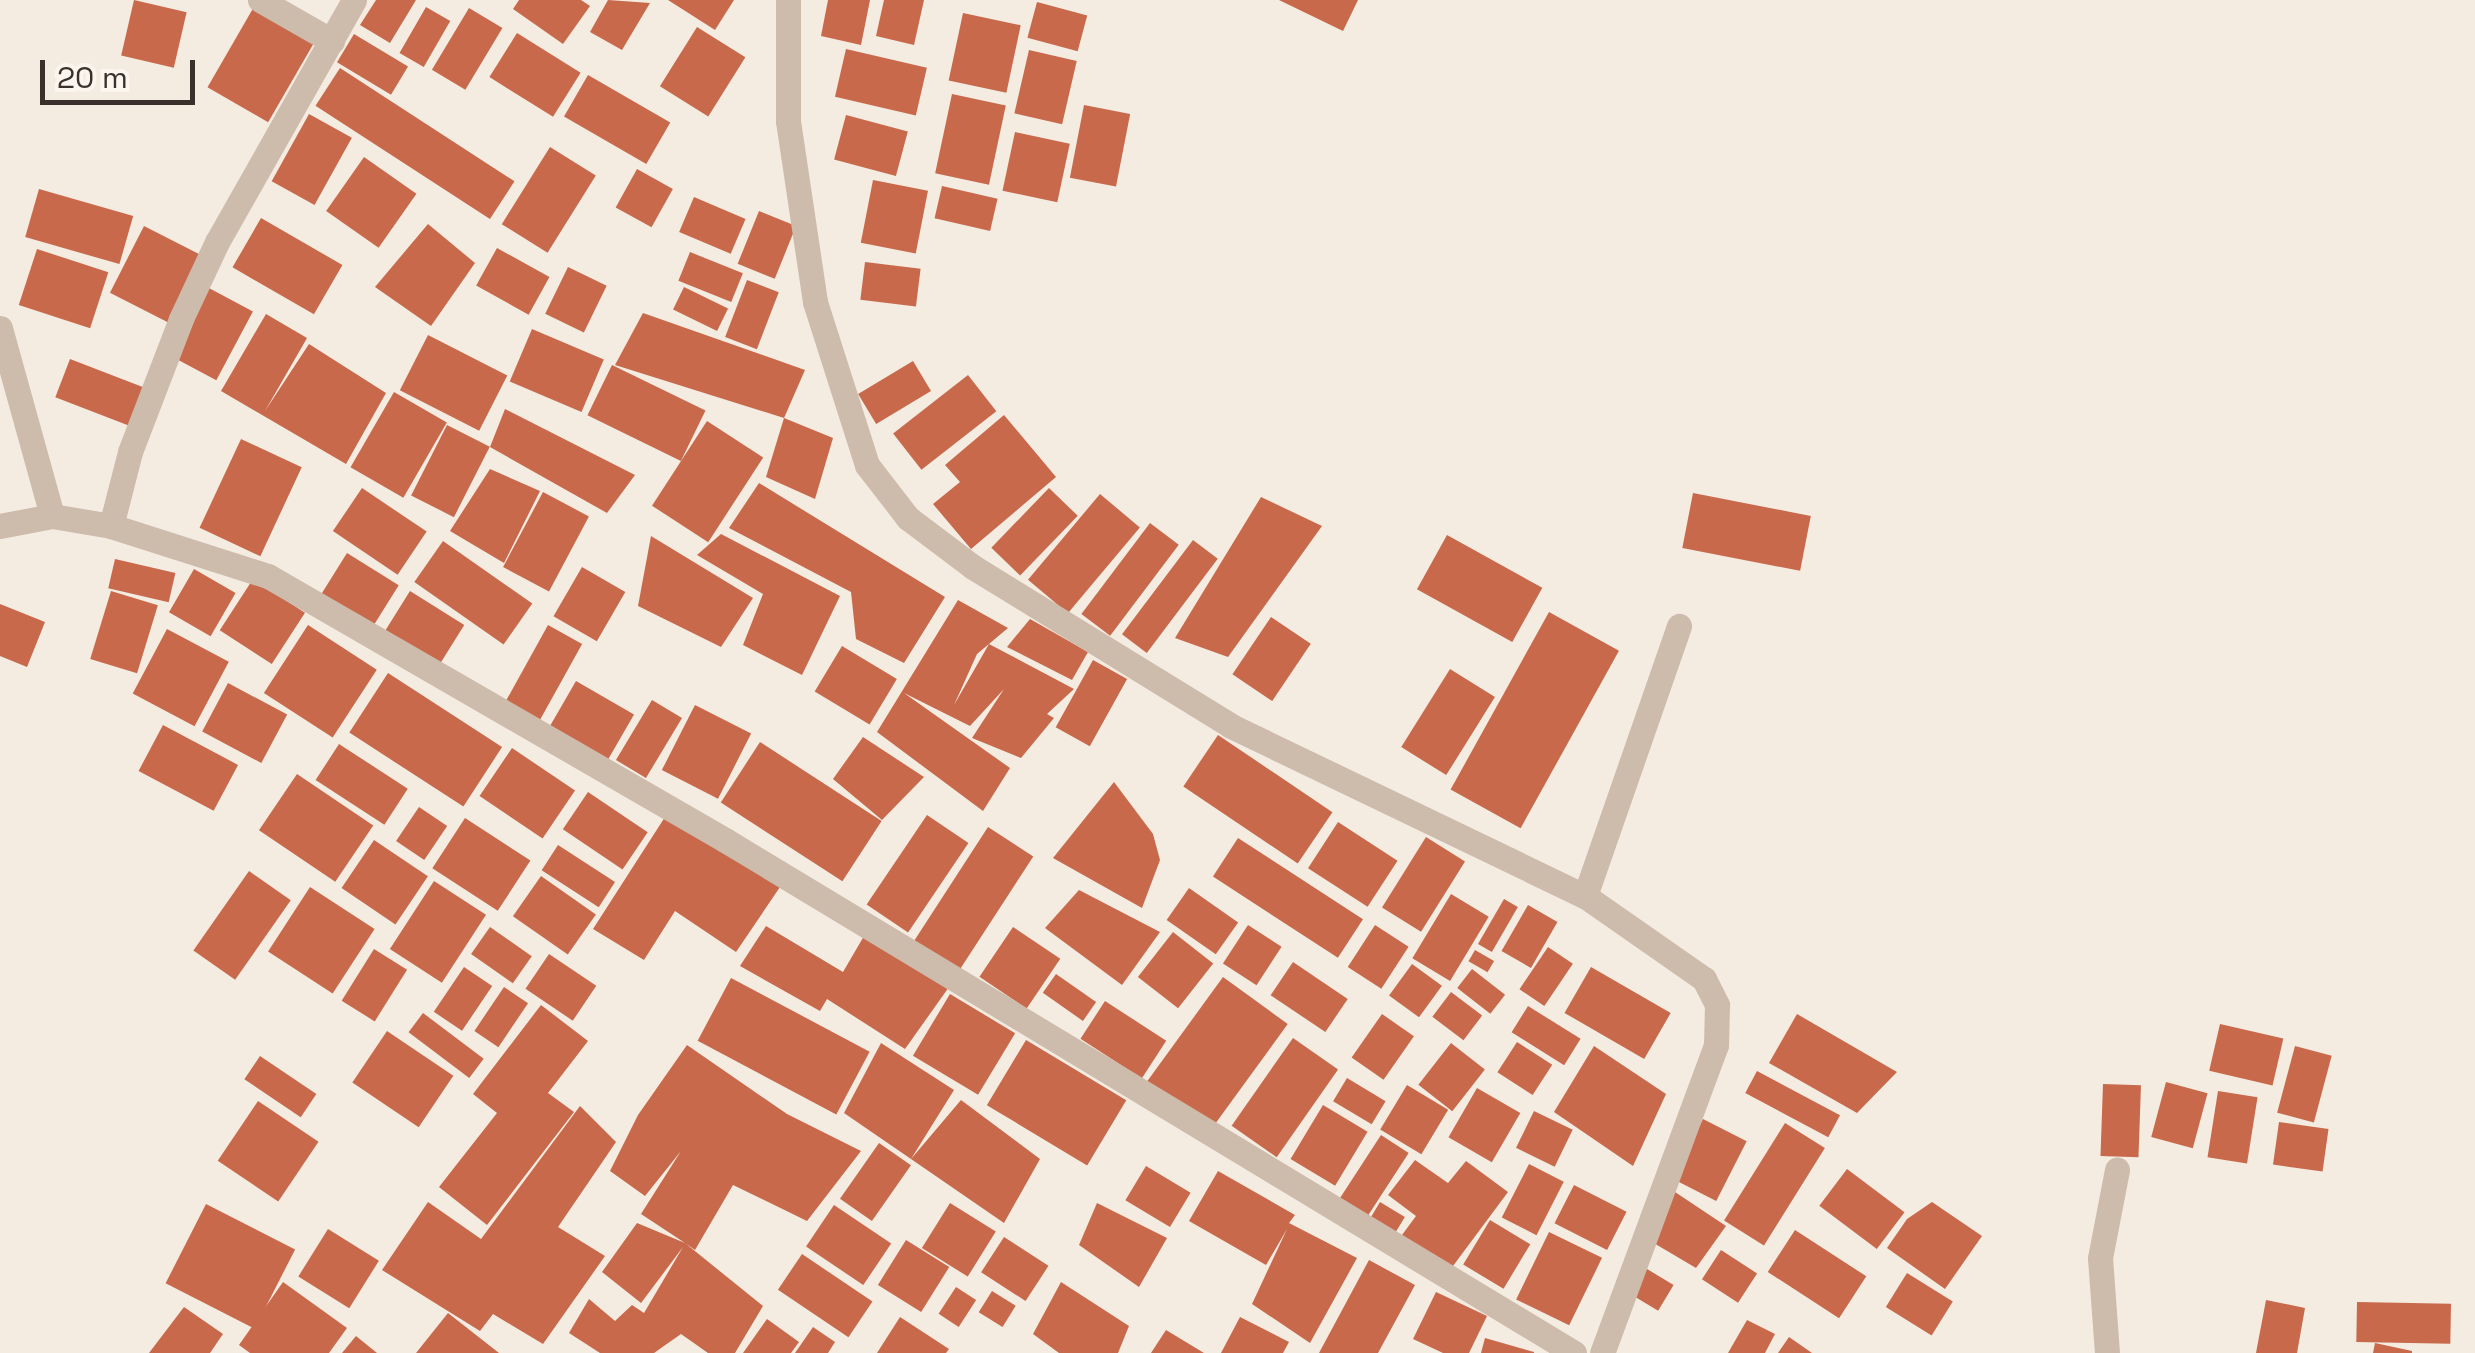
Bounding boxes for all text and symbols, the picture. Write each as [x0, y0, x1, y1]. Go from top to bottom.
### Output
scale bar [45, 40, 200, 102]
text: 20 m [57, 58, 128, 97]

